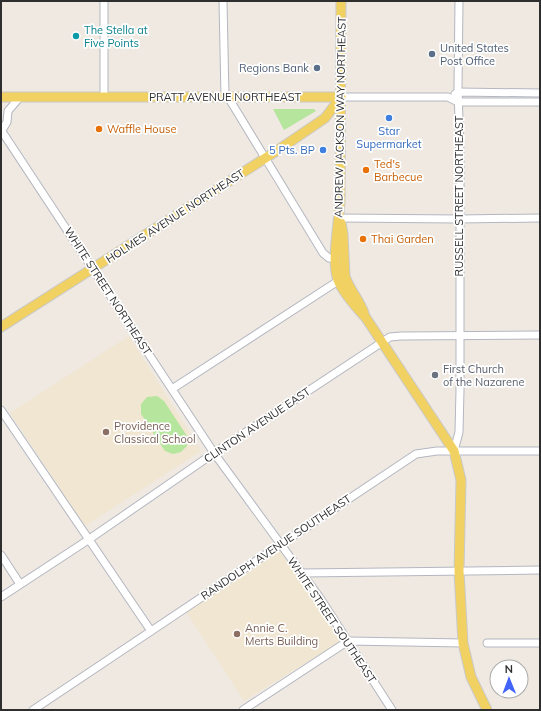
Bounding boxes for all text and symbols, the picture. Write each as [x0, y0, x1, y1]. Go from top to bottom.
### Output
street label: ANDREW JACKSON WAY NORTHEAST [331, 16, 349, 218]
place label: The Stella at Five Points [84, 23, 148, 50]
marker: The Stella at Five Points [71, 31, 81, 41]
place label: United States Post Office [440, 41, 509, 68]
marker: United States Post Office [427, 49, 437, 59]
place label: Regions Bank [239, 61, 309, 75]
marker: Regions Bank [312, 63, 322, 73]
street label: PRATT AVENUE NORTHEAST [149, 90, 301, 104]
marker: Star Supermarket [384, 113, 394, 123]
street label: RUSSELL STREET NORTHEAST [452, 115, 466, 276]
place label: Waffle House [107, 122, 176, 136]
marker: Waffle House [94, 124, 104, 134]
place label: Star Supermarket [356, 124, 422, 151]
place label: 5 Pts. BP [269, 143, 315, 157]
marker: 5 Pts. BP [318, 145, 328, 155]
place label: Ted's Barbecue [374, 157, 422, 184]
marker: Ted's Barbecue [361, 165, 371, 175]
street label: HOLMES AVENUE NORTHEAST [103, 166, 247, 266]
street label: WHITE STREET NORTHEAST [61, 224, 155, 358]
place label: Thai Garden [371, 232, 434, 246]
marker: Thai Garden [358, 234, 368, 244]
place label: First Church of the Nazarene [443, 362, 524, 389]
marker: First Church of the Nazarene [430, 370, 440, 380]
street label: CLINTON AVENUE EAST [201, 384, 313, 466]
place label: Providence Classical School [114, 419, 196, 446]
marker: Providence Classical School [101, 427, 111, 437]
street label: RANDOLPH AVENUE SOUTHEAST [198, 491, 354, 603]
street label: WHITE STREET SOUTHEAST [285, 554, 380, 686]
place label: Annie C. Merts Building [245, 621, 318, 648]
marker: Annie C. Merts Building [232, 629, 242, 639]
north arrow [489, 659, 529, 699]
text: N [505, 662, 513, 676]

